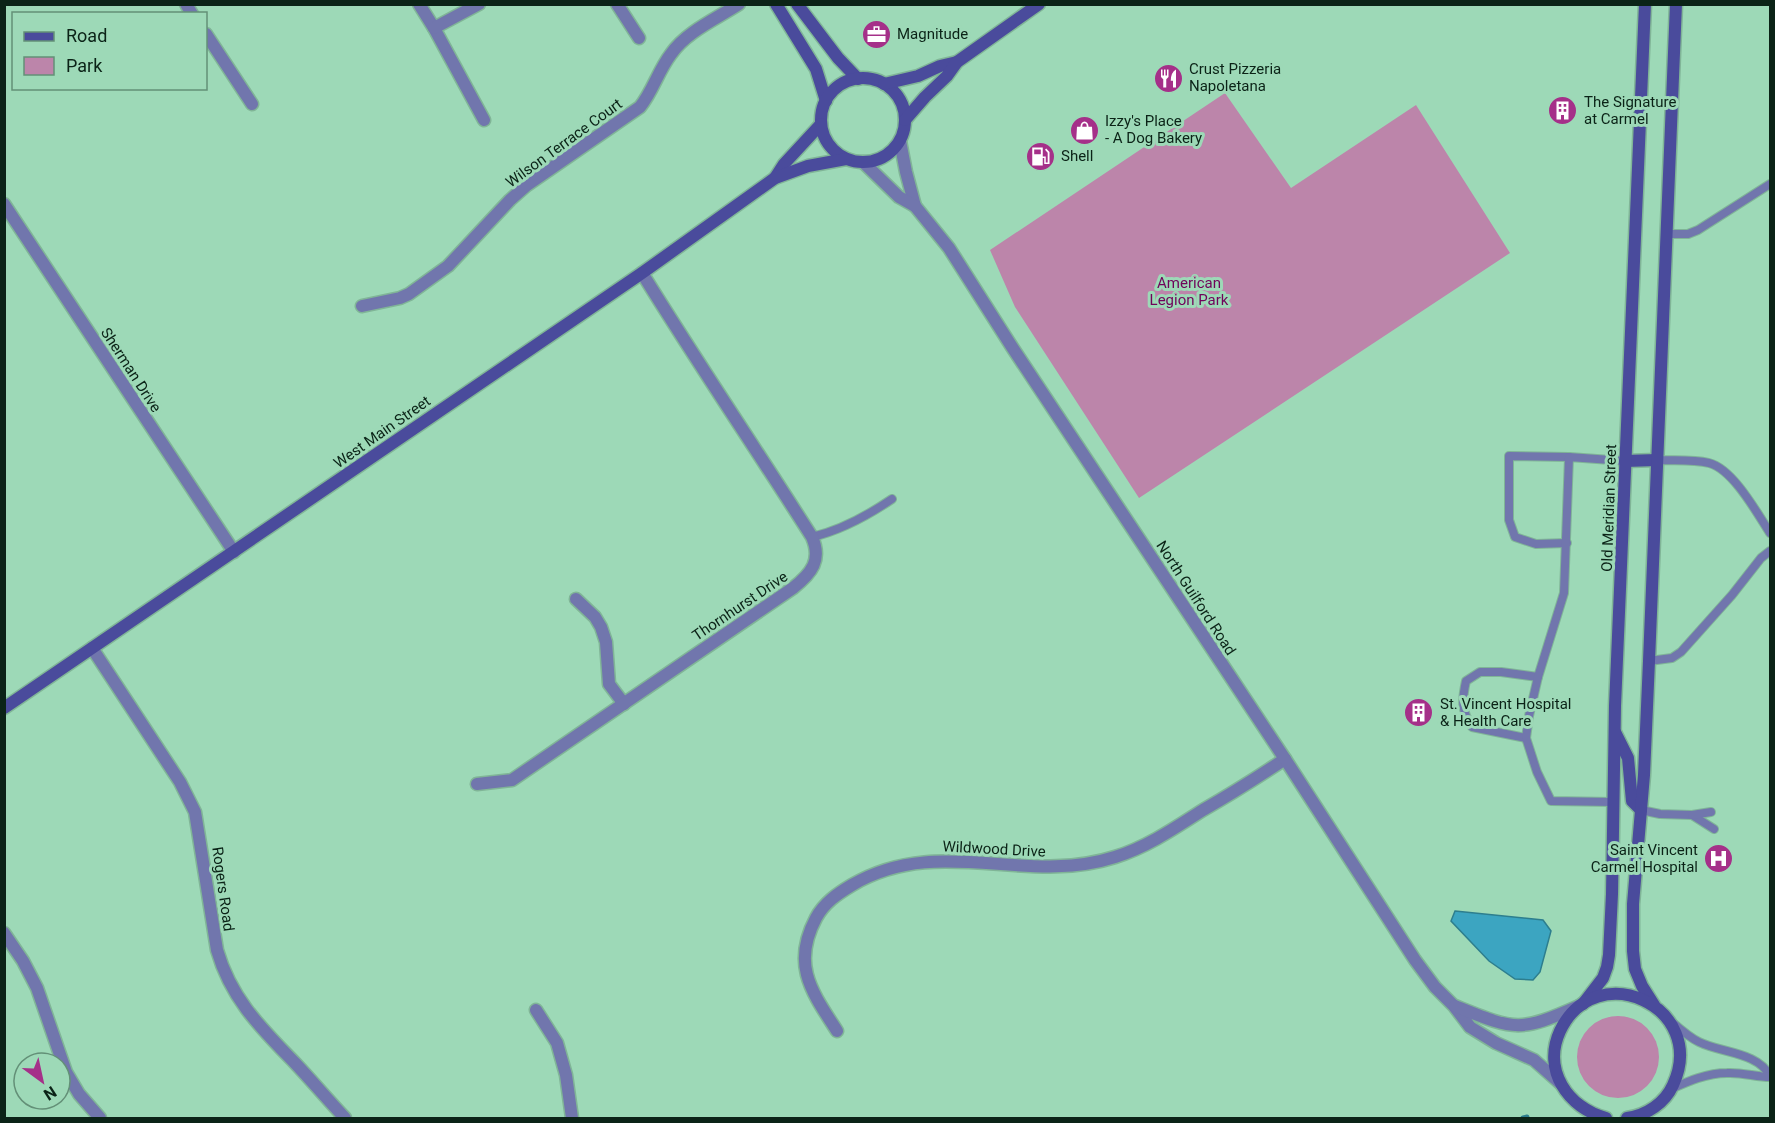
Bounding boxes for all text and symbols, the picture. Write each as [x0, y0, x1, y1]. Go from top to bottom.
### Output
legend [12, 12, 207, 90]
office icon: Magnitude [860, 18, 892, 50]
text: Road [66, 25, 107, 46]
place label: Magnitude [897, 25, 968, 43]
text: Park [66, 55, 103, 76]
place label: Crust Pizzeria Napoletana [1189, 60, 1281, 95]
restaurant icon: Crust Pizzeria Napoletana [1152, 62, 1184, 94]
place label: The Signature at Carmel [1584, 93, 1676, 128]
street label: Wilson Terrace Court [502, 95, 626, 191]
building icon: The Signature at Carmel [1547, 95, 1579, 127]
place label: Izzy's Place - A Dog Bakery [1105, 112, 1202, 147]
shop icon: Izzy's Place - A Dog Bakery [1068, 114, 1100, 146]
fuel station icon: Shell [1024, 140, 1056, 172]
place label: Shell [1061, 147, 1093, 165]
park label: American Legion Park [1150, 274, 1229, 309]
street label: Sherman Drive [97, 324, 165, 416]
street label: West Main Street [330, 392, 434, 472]
street label: Old Meridian Street [1598, 444, 1620, 572]
street label: North Guilford Road [1152, 537, 1240, 659]
street label: Thornhurst Drive [689, 568, 791, 644]
place label: St. Vincent Hospital & Health Care [1440, 695, 1571, 730]
building icon: St. Vincent Hospital & Health Care [1403, 697, 1435, 729]
street label: Wildwood Drive [942, 837, 1046, 861]
place label: Saint Vincent Carmel Hospital [1591, 841, 1698, 876]
hospital icon: Saint Vincent Carmel Hospital [1703, 843, 1735, 875]
street label: Rogers Road [208, 846, 238, 932]
north arrow [12, 1051, 72, 1111]
text: N [40, 1082, 60, 1104]

